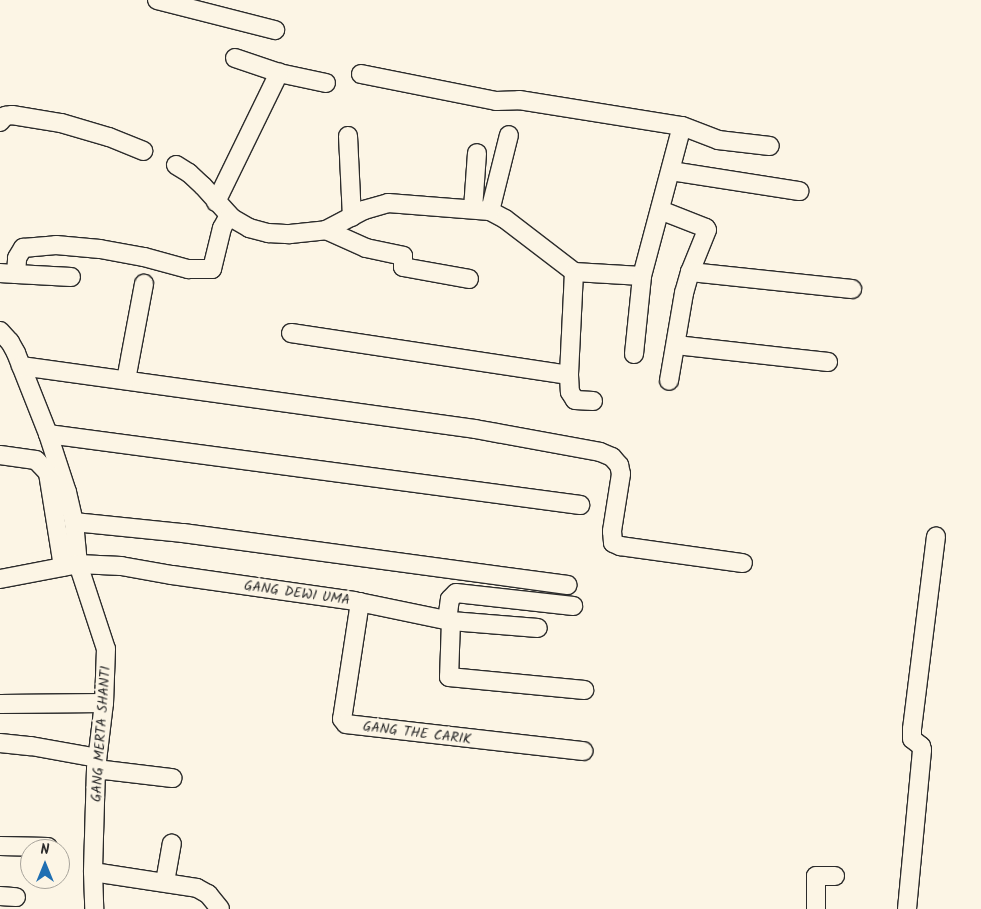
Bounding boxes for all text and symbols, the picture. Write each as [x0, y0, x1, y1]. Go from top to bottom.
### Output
street label: GANG DEWI UMA [243, 577, 351, 609]
street label: GANG MERTA SHANTI [88, 665, 114, 803]
street label: GANG THE CARIK [362, 718, 472, 748]
north arrow [20, 839, 70, 889]
text: N [41, 839, 49, 861]

